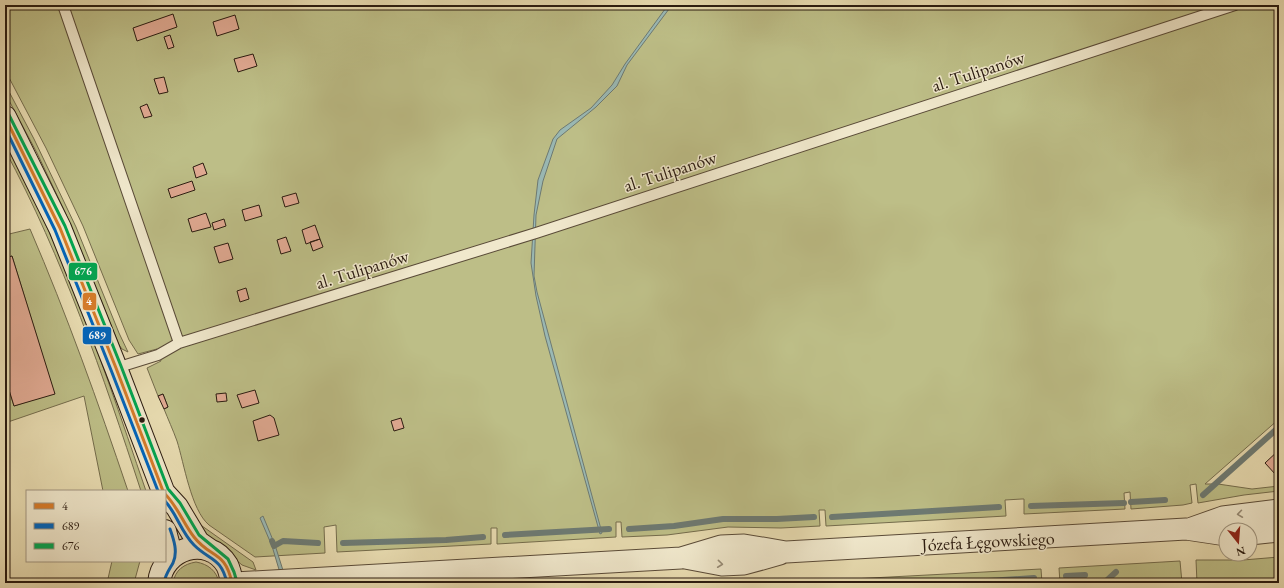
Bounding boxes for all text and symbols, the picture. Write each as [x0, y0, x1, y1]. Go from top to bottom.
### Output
street label: al. Tulipanów [929, 45, 1028, 97]
street label: al. Tulipanów [621, 145, 720, 197]
street label: al. Tulipanów [313, 244, 412, 294]
line badge: 676 [68, 262, 98, 281]
text: 676 [74, 264, 92, 278]
line badge: 4 [82, 292, 97, 311]
text: 4 [86, 294, 92, 308]
line badge: 689 [82, 326, 112, 345]
text: 689 [88, 328, 106, 342]
unlabelled marker [137, 415, 147, 425]
legend [26, 490, 166, 562]
text: 4 [62, 498, 68, 514]
one-way arrow [1237, 509, 1243, 518]
text: 689 [62, 518, 80, 534]
north arrow [1218, 522, 1258, 562]
street label: Józefa Łęgowskiego [919, 526, 1055, 556]
text: 676 [62, 538, 80, 554]
text: N [1235, 544, 1247, 560]
one-way arrow [716, 560, 723, 569]

